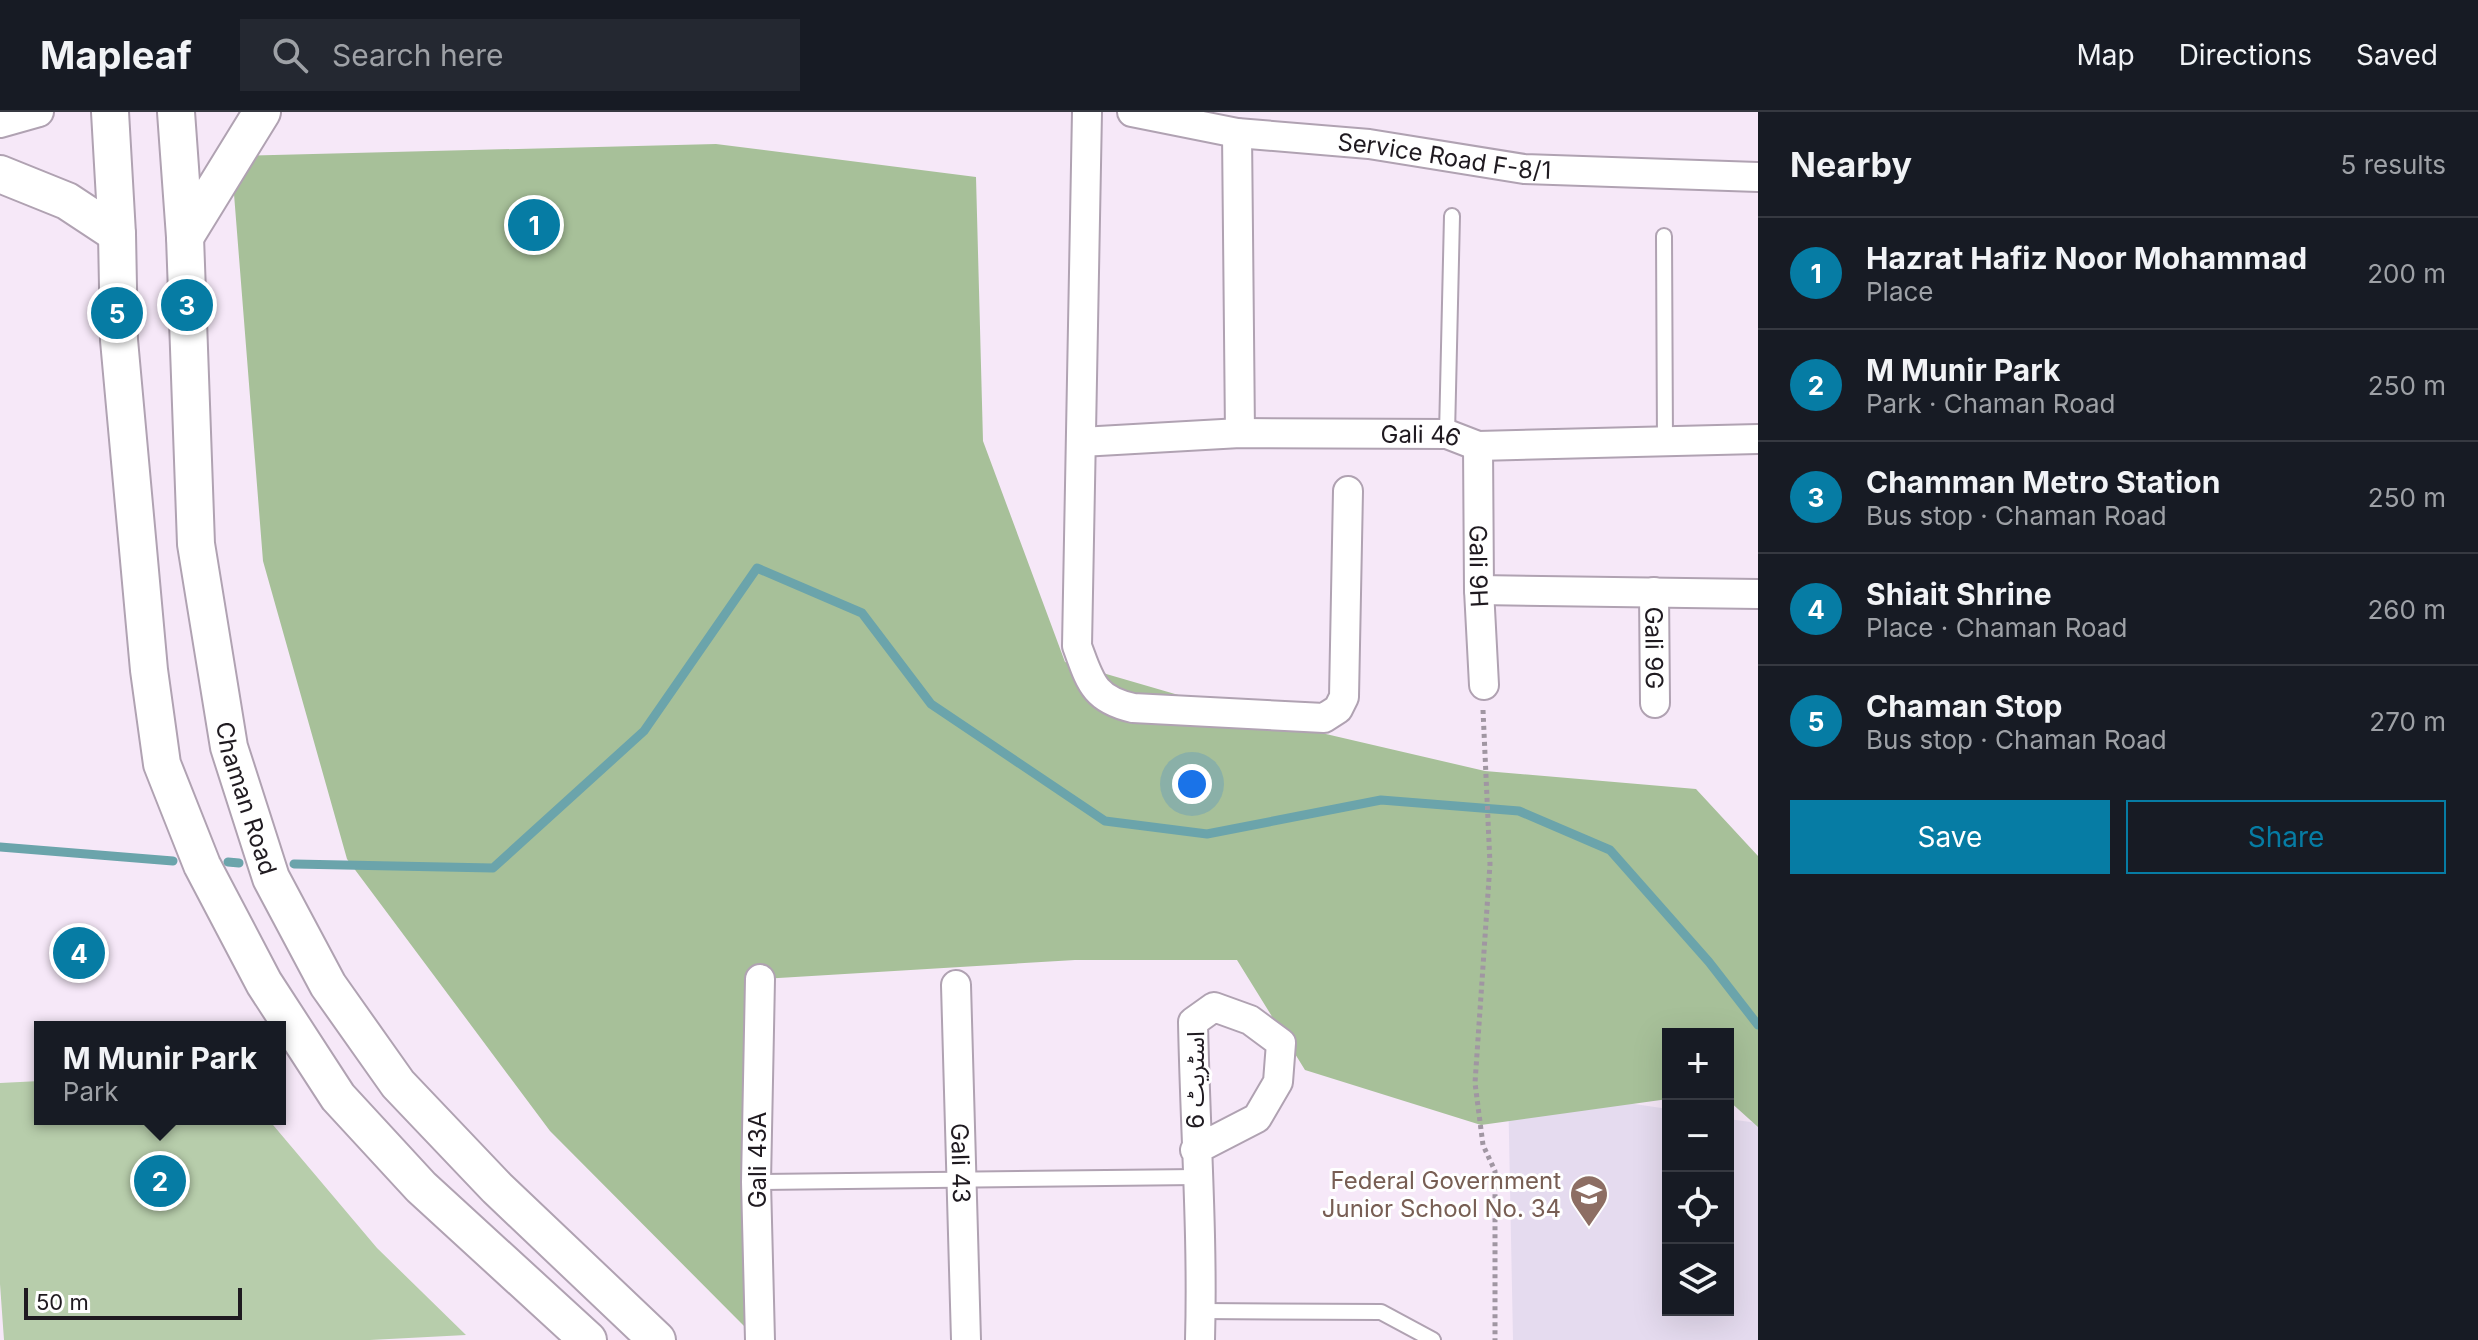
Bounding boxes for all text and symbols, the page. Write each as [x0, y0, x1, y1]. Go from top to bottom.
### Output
search box [240, 19, 800, 91]
text: Mapleaf [40, 32, 192, 78]
icon: search [268, 33, 312, 77]
text: Search here [332, 37, 503, 73]
text: Map [2076, 38, 2135, 72]
text: Directions [2179, 38, 2312, 72]
text: Saved [2356, 38, 2438, 72]
street label: Service Road F-8/1 [1336, 127, 1552, 184]
text: Nearby [1790, 144, 1912, 185]
text: 5 results [2341, 149, 2446, 180]
pin: 1 [508, 195, 560, 255]
text: Hazrat Hafiz Noor Mohammad [1866, 240, 2307, 276]
text: 1 [1810, 258, 1822, 289]
text: 200 m [2367, 258, 2446, 289]
pin: 3 [161, 275, 213, 335]
text: Place [1866, 276, 1934, 307]
pin: 5 [91, 283, 143, 343]
text: M Munir Park [1866, 352, 2060, 388]
text: 2 [1808, 370, 1824, 401]
text: 250 m [2368, 370, 2446, 401]
text: Park · Chaman Road [1866, 388, 2116, 419]
street label: Gali 46 [1381, 419, 1465, 453]
text: Chamman Metro Station [1866, 464, 2220, 500]
text: 3 [1808, 482, 1824, 513]
text: 250 m [2368, 482, 2446, 513]
text: Bus stop · Chaman Road [1866, 500, 2167, 531]
street label: Gali 9H [1464, 525, 1494, 608]
text: Shiait Shrine [1866, 576, 2052, 612]
text: 4 [1807, 594, 1825, 625]
text: 260 m [2368, 594, 2446, 625]
street label: Gali 9G [1640, 607, 1669, 689]
text: Place · Chaman Road [1866, 612, 2127, 643]
text: Chaman Stop [1866, 688, 2063, 724]
text: 5 [1808, 706, 1824, 737]
text: 270 m [2369, 706, 2446, 737]
street label: Chaman Road [211, 720, 283, 878]
text: Bus stop · Chaman Road [1866, 724, 2167, 755]
your location [1172, 764, 1212, 804]
button: Save [1790, 800, 2110, 874]
button: Share [2126, 800, 2446, 874]
pin: 4 [53, 923, 105, 983]
popup [34, 1021, 286, 1125]
map controls [1662, 1028, 1734, 1316]
button: + [1662, 1028, 1734, 1100]
street label: اسٹریٹ 6 [1181, 1031, 1210, 1129]
text: M Munir Park [63, 1040, 257, 1076]
text: Park [63, 1076, 118, 1107]
button: − [1662, 1100, 1734, 1172]
street label: Gali 43A [743, 1112, 772, 1208]
street label: Gali 43 [945, 1122, 977, 1203]
pin: 2 [134, 1151, 186, 1211]
place label: Federal Government Junior School No. 34 [1322, 1166, 1561, 1223]
button: locate [1662, 1172, 1734, 1244]
school or university icon: Federal Government Junior School No. 34 [1568, 1173, 1610, 1228]
button: layers [1662, 1244, 1734, 1316]
scale bar [24, 1284, 242, 1320]
text: 50 m [36, 1289, 89, 1315]

